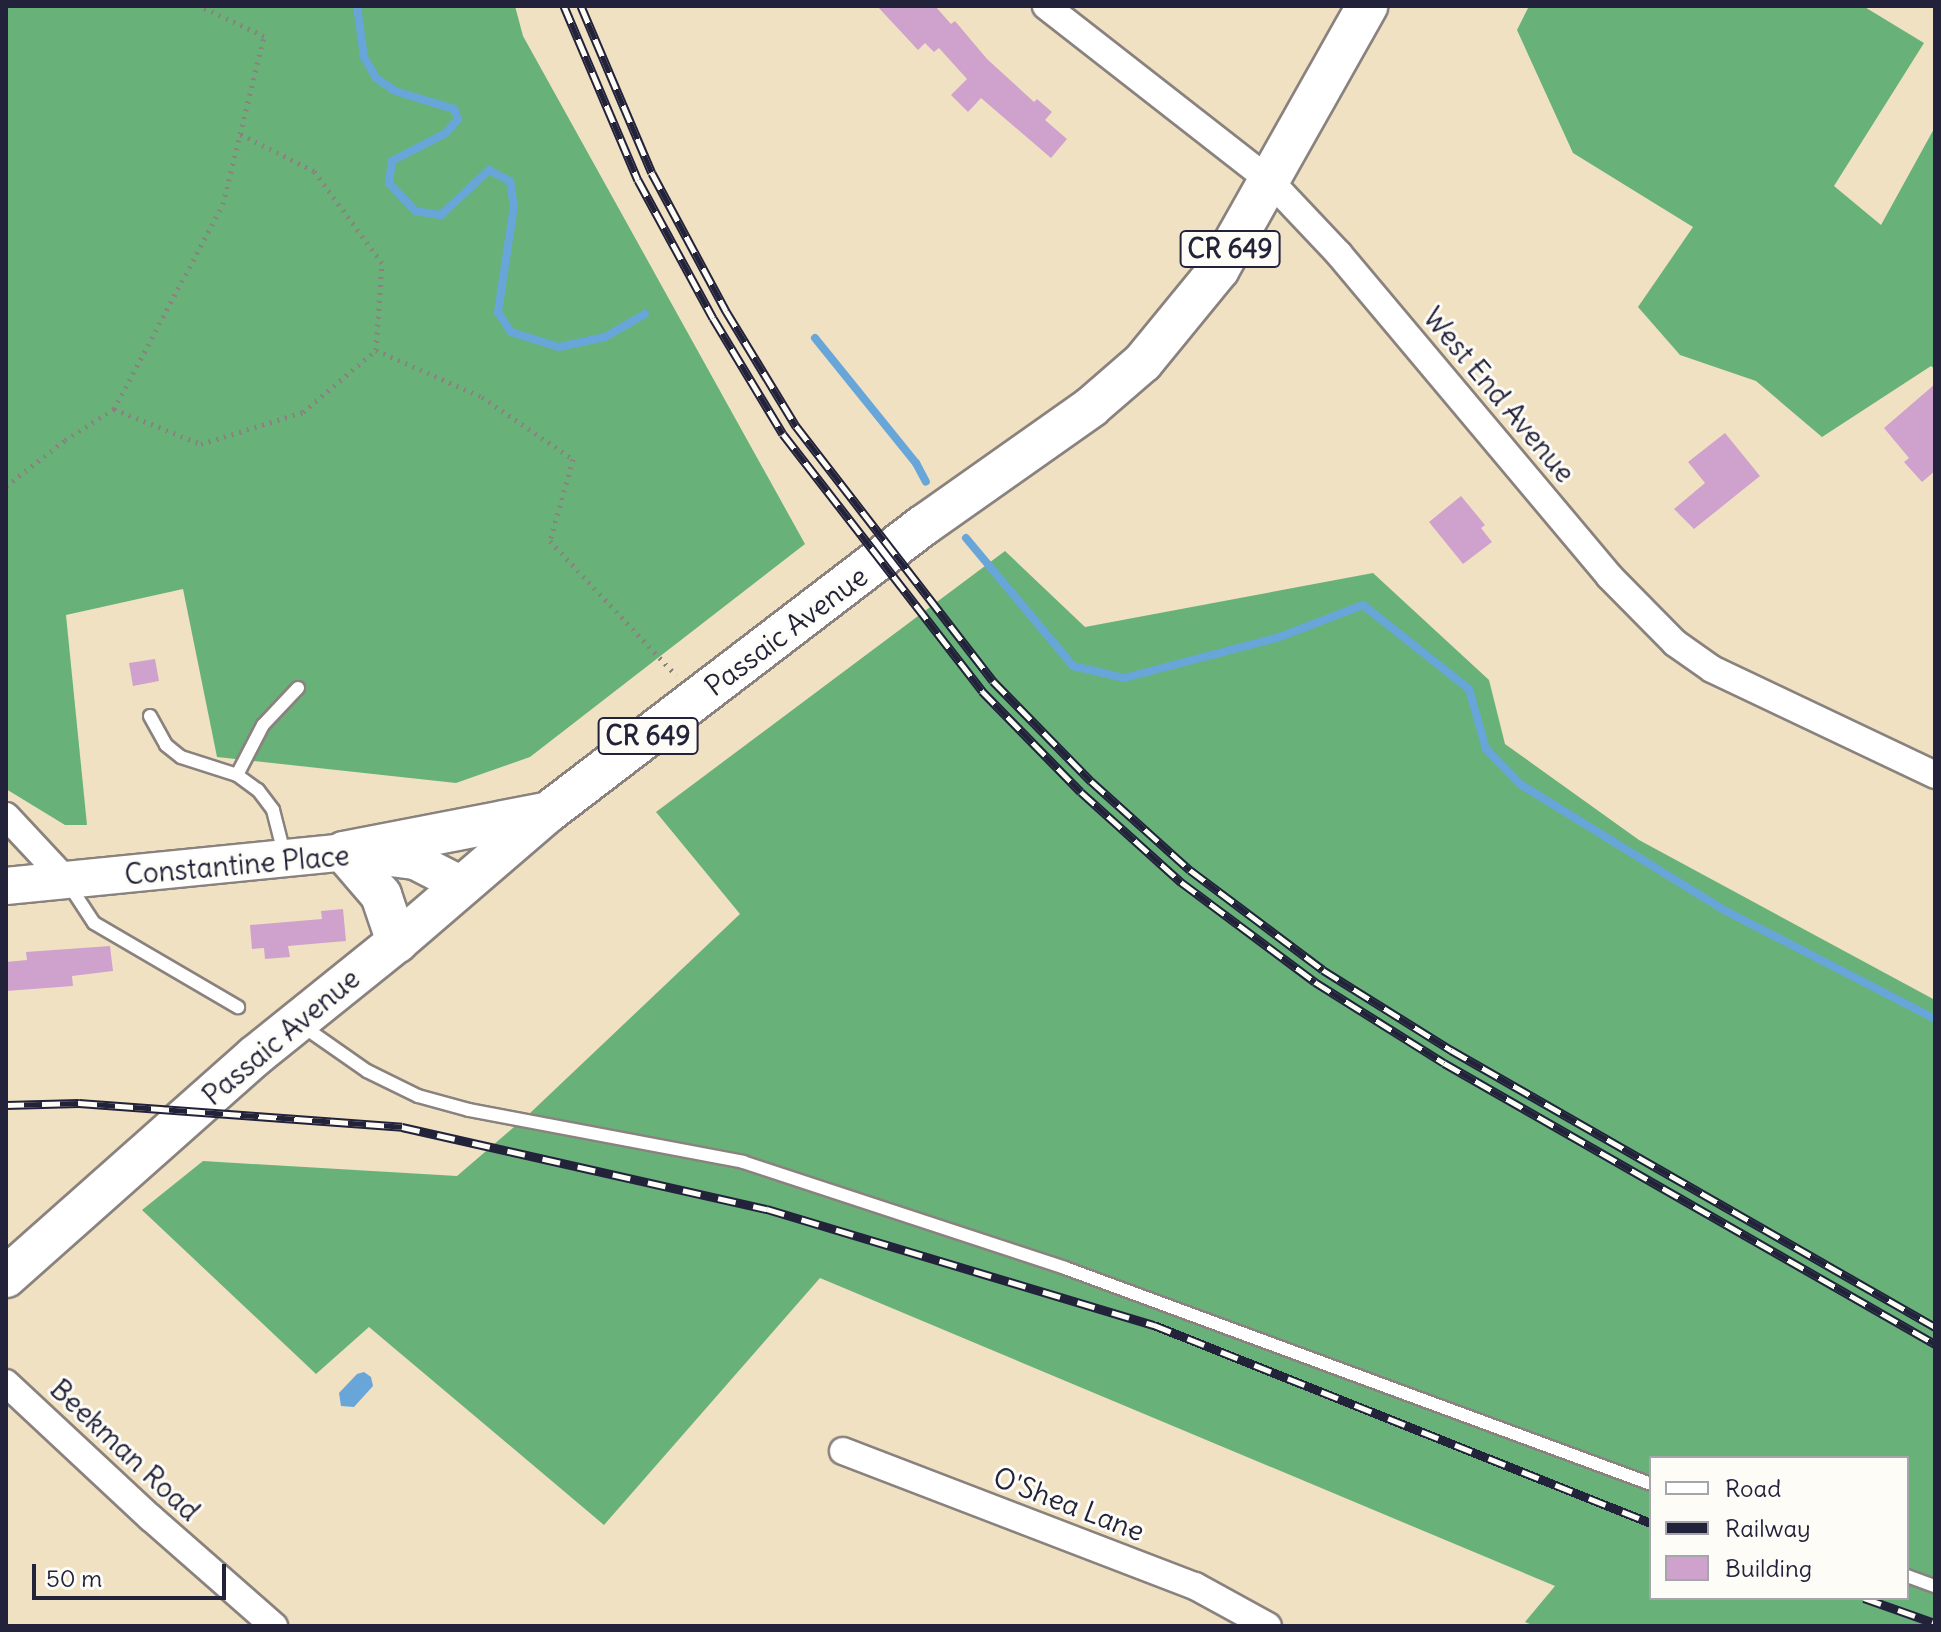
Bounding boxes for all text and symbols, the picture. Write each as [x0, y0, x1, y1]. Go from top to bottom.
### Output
road number: CR 649 [1178, 227, 1282, 271]
street label: West End Avenue [1416, 301, 1582, 489]
street label: Passaic Avenue [698, 559, 874, 703]
road number: CR 649 [596, 714, 700, 758]
street label: Constantine Place [123, 838, 351, 892]
street label: Passaic Avenue [196, 962, 366, 1112]
street label: Beekman Road [43, 1372, 207, 1528]
legend [1649, 1456, 1909, 1600]
street label: O'Shea Lane [989, 1460, 1149, 1548]
text: Road [1725, 1473, 1781, 1503]
text: Railway [1725, 1513, 1811, 1543]
scale bar [36, 1548, 230, 1598]
text: Building [1725, 1553, 1812, 1583]
text: 50 m [46, 1563, 102, 1593]

